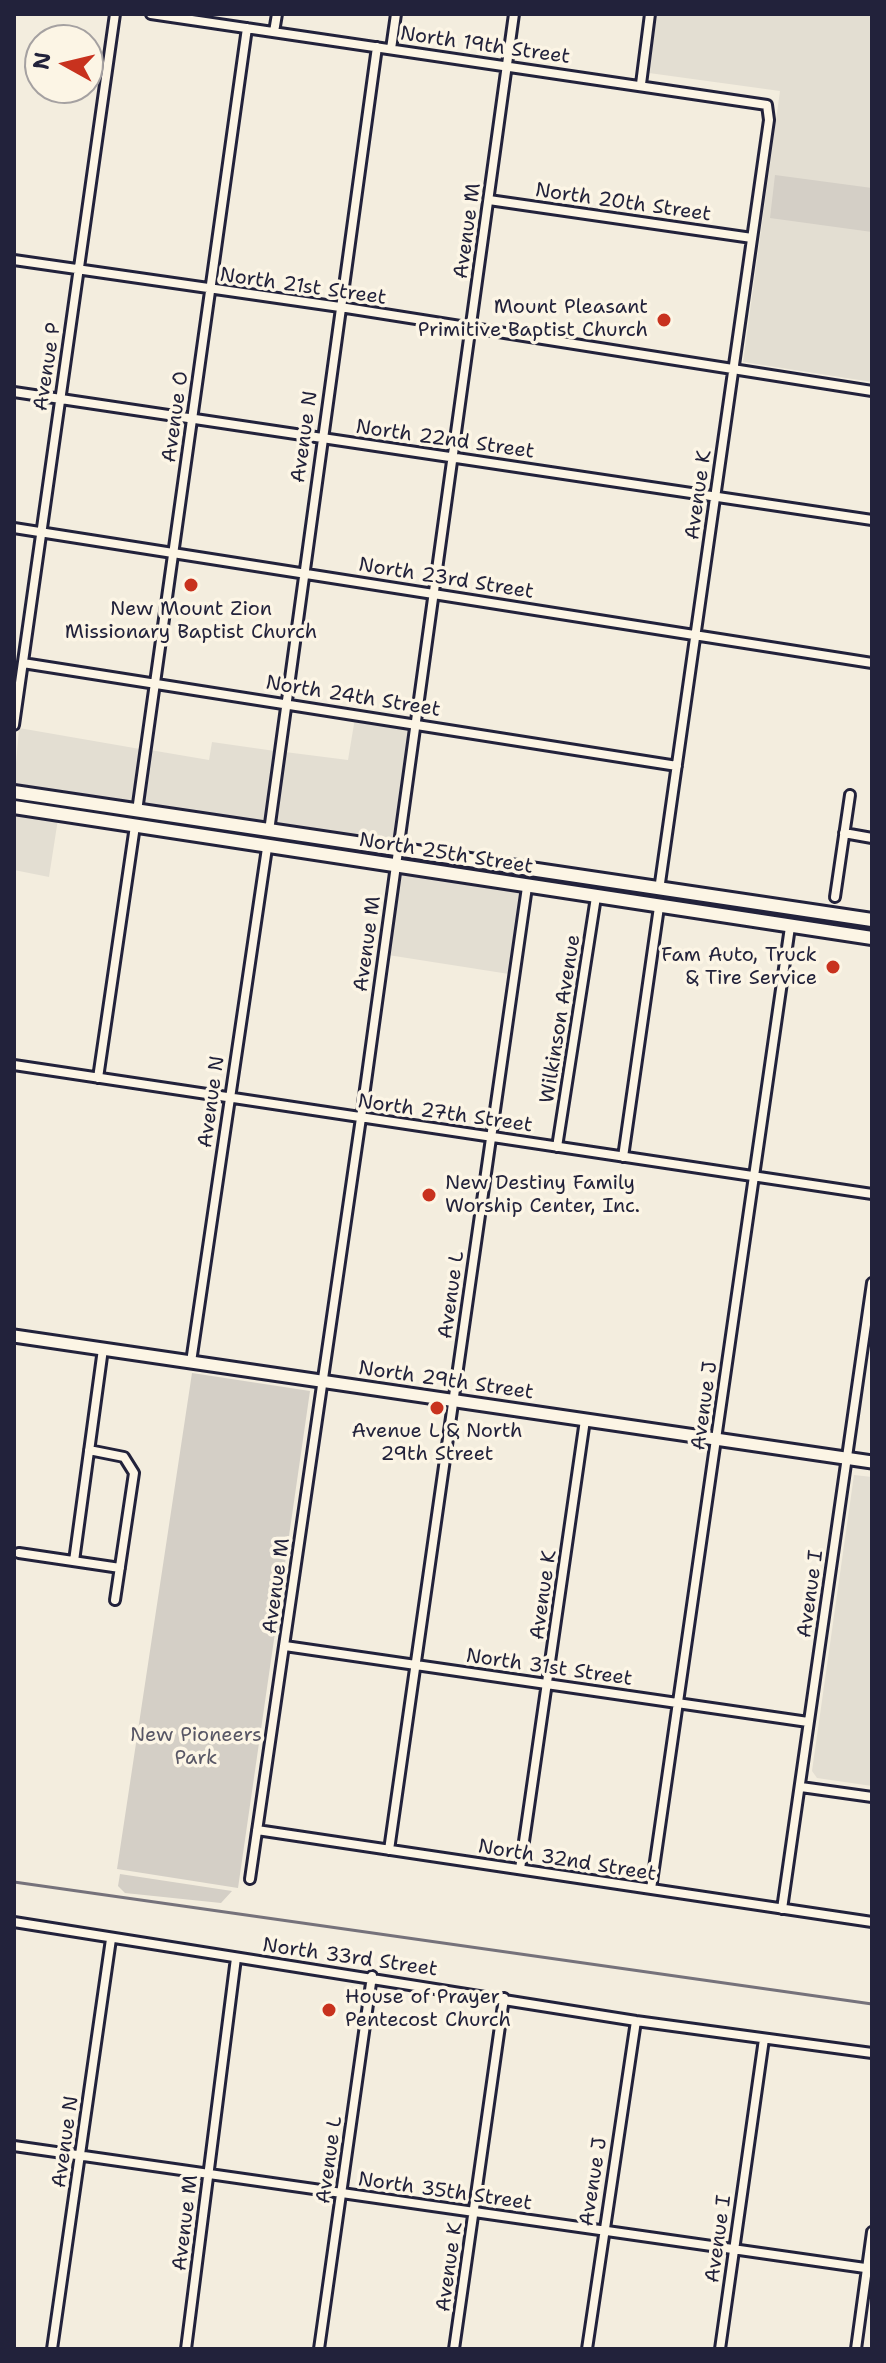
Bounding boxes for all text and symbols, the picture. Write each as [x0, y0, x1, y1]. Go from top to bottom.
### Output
street label: North 19th Street [399, 22, 571, 70]
north arrow [24, 24, 104, 104]
text: N [26, 50, 57, 72]
street label: North 20th Street [534, 179, 712, 227]
street label: Avenue M [449, 182, 487, 280]
street label: North 21st Street [218, 263, 388, 311]
place label: Mount Pleasant Primitive Baptist Church [418, 296, 648, 343]
marker: Mount Pleasant Primitive Baptist Church [655, 311, 673, 329]
street label: Avenue P [29, 321, 67, 413]
street label: Avenue O [158, 370, 194, 464]
street label: Avenue N [287, 389, 323, 485]
street label: North 22nd Street [354, 416, 536, 464]
street label: Avenue K [681, 449, 717, 541]
street label: North 23rd Street [357, 553, 535, 605]
marker: New Mount Zion Missionary Baptist Church [182, 576, 200, 594]
place label: New Mount Zion Missionary Baptist Church [65, 598, 317, 645]
street label: North 24th Street [264, 671, 442, 723]
street label: North 25th Street [357, 828, 535, 880]
street label: Avenue M [349, 895, 387, 993]
street label: Wilkinson Avenue [536, 933, 586, 1105]
place label: Fam Auto, Truck & Tire Service [661, 944, 817, 991]
marker: Fam Auto, Truck & Tire Service [824, 958, 842, 976]
street label: Avenue N [194, 1054, 230, 1150]
street label: North 27th Street [356, 1090, 534, 1138]
place label: New Destiny Family Worship Center, Inc. [445, 1172, 640, 1219]
marker: New Destiny Family Worship Center, Inc. [420, 1186, 438, 1204]
street label: Avenue L [434, 1250, 470, 1340]
street label: North 29th Street [357, 1357, 535, 1405]
street label: Avenue J [687, 1360, 723, 1452]
marker: Avenue L & North 29th Street [428, 1399, 446, 1417]
place label: Avenue L & North 29th Street [351, 1420, 523, 1467]
street label: Avenue M [258, 1537, 296, 1635]
street label: Avenue K [526, 1549, 562, 1641]
street label: Avenue I [793, 1549, 829, 1639]
street label: North 31st Street [464, 1644, 634, 1692]
park label: New Pioneers Park [130, 1724, 262, 1771]
street label: North 32nd Street [476, 1835, 658, 1887]
street label: North 33rd Street [261, 1934, 439, 1982]
place label: House of Prayer Pentecost Church [345, 1986, 511, 2033]
marker: House of Prayer Pentecost Church [320, 2001, 338, 2019]
street label: Avenue N [48, 2094, 84, 2190]
street label: Avenue L [312, 2115, 348, 2205]
street label: Avenue J [575, 2136, 613, 2228]
street label: North 35th Street [356, 2168, 534, 2216]
street label: Avenue M [168, 2174, 204, 2272]
street label: Avenue I [701, 2194, 737, 2284]
street label: Avenue K [432, 2221, 468, 2313]

